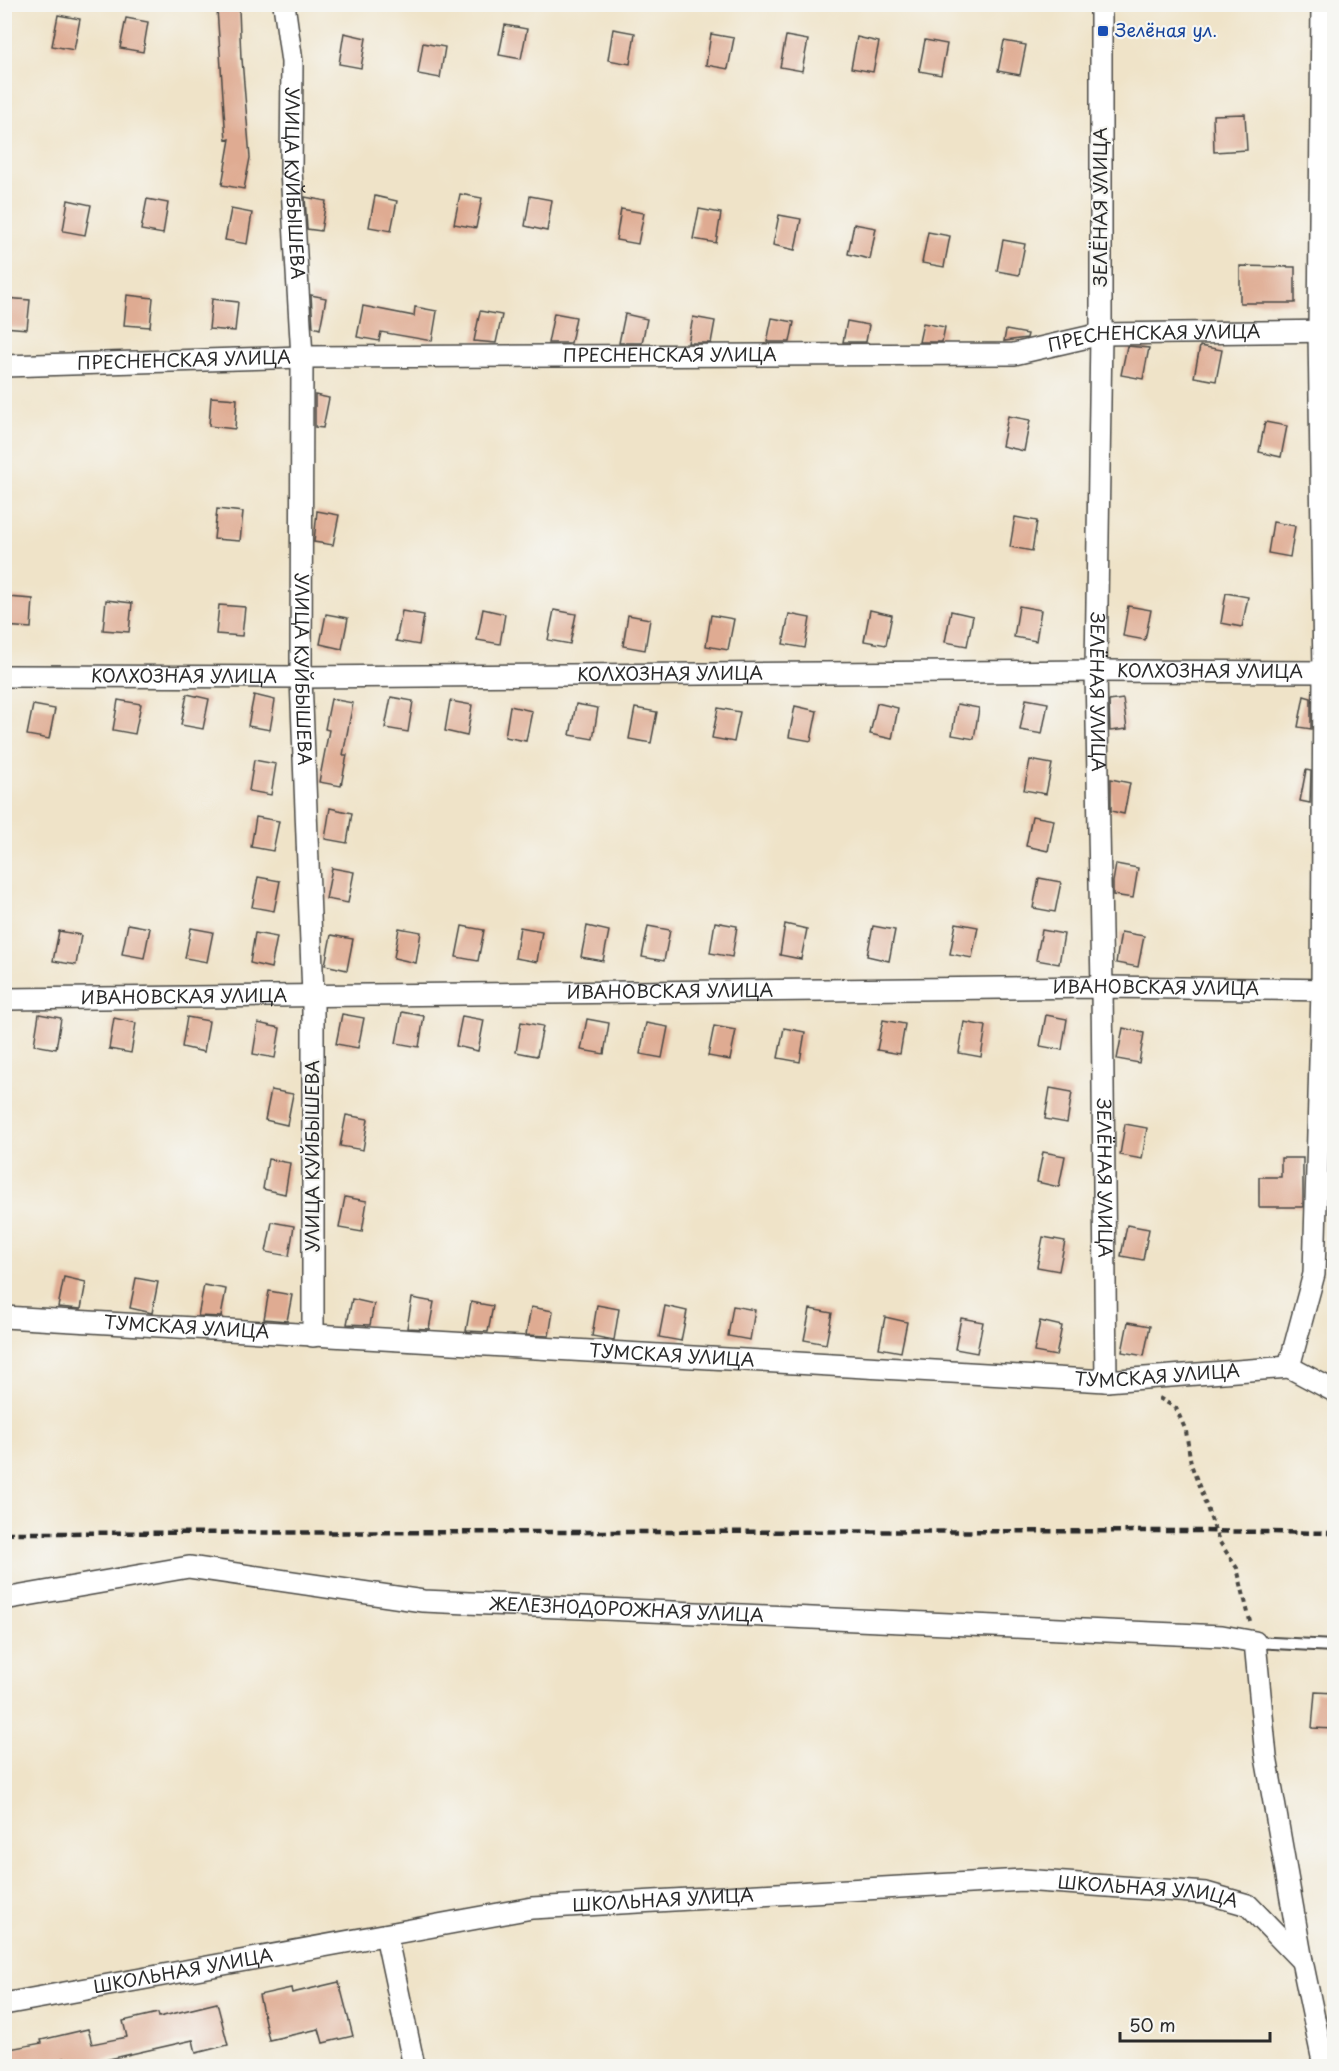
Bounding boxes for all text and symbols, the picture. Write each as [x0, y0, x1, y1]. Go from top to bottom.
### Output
place label: Зелёная ул. [1115, 16, 1217, 43]
marker: Зелёная ул. [1096, 24, 1110, 38]
street label: УЛИЦА КУЙБЫШЕВА [279, 87, 312, 280]
street label: ЗЕЛЁНАЯ УЛИЦА [1086, 127, 1113, 287]
street label: ПРЕСНЕНСКАЯ УЛИЦА [1045, 317, 1261, 358]
street label: ПРЕСНЕНСКАЯ УЛИЦА [563, 340, 777, 368]
street label: ПРЕСНЕНСКАЯ УЛИЦА [77, 342, 291, 376]
street label: УЛИЦА КУЙБЫШЕВА [289, 573, 319, 766]
street label: ЗЕЛЁНАЯ УЛИЦА [1084, 612, 1113, 772]
street label: КОЛХОЗНАЯ УЛИЦА [1117, 656, 1303, 684]
street label: КОЛХОЗНАЯ УЛИЦА [577, 659, 763, 687]
street label: КОЛХОЗНАЯ УЛИЦА [91, 661, 277, 689]
street label: ИВАНОВСКАЯ УЛИЦА [1053, 972, 1260, 1001]
street label: ИВАНОВСКАЯ УЛИЦА [567, 976, 774, 1005]
street label: ИВАНОВСКАЯ УЛИЦА [81, 981, 288, 1010]
street label: УЛИЦА КУЙБЫШЕВА [298, 1060, 325, 1252]
street label: ЗЕЛЁНАЯ УЛИЦА [1091, 1098, 1120, 1258]
street label: ТУМСКАЯ УЛИЦА [103, 1308, 271, 1344]
street label: ТУМСКАЯ УЛИЦА [588, 1336, 756, 1373]
street label: ТУМСКАЯ УЛИЦА [1074, 1356, 1241, 1394]
street label: ЖЕЛЕЗНОДОРОЖНАЯ УЛИЦА [489, 1589, 765, 1628]
street label: ШКОЛЬНАЯ УЛИЦА [1057, 1867, 1242, 1914]
street label: ШКОЛЬНАЯ УЛИЦА [572, 1880, 755, 1918]
street label: ШКОЛЬНАЯ УЛИЦА [91, 1940, 275, 1999]
scale bar [1120, 2005, 1270, 2043]
text: 50 m [1129, 2011, 1176, 2038]

